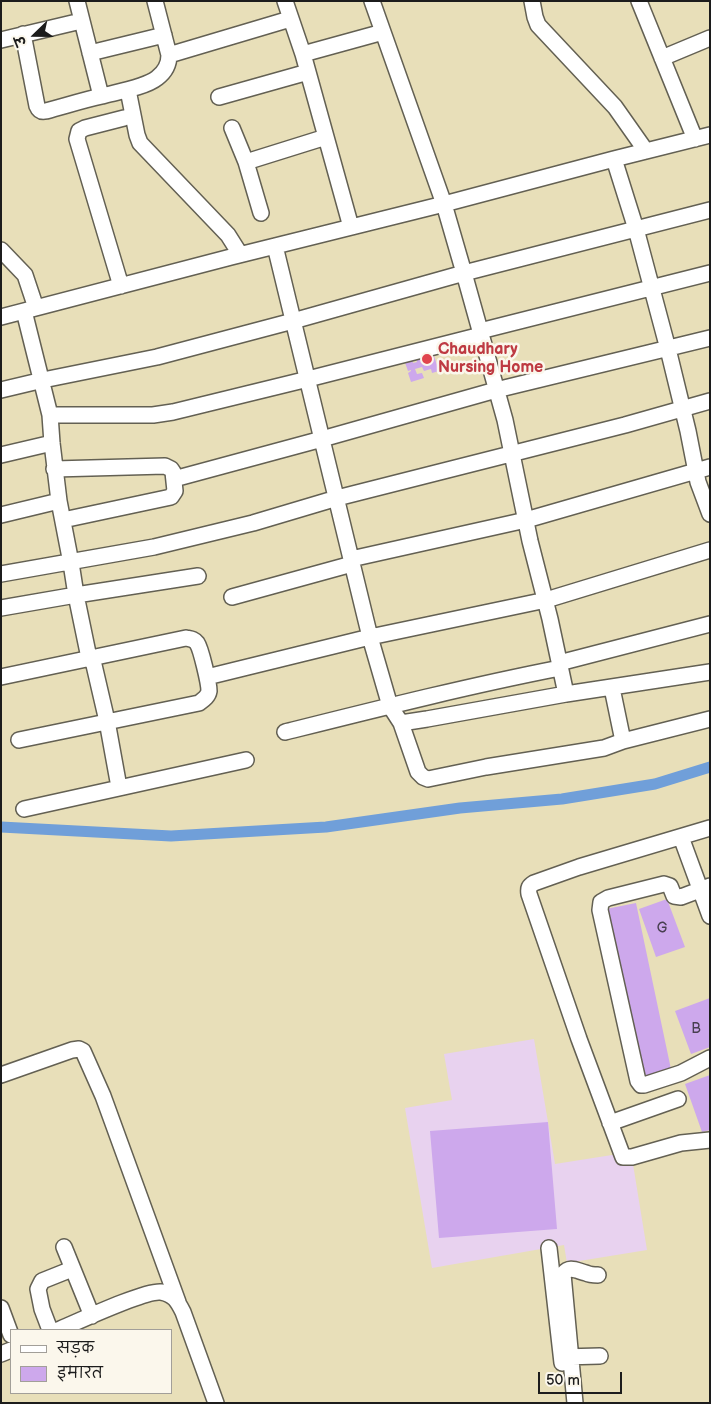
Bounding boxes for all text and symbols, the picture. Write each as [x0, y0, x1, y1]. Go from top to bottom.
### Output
north arrow [10, 10, 60, 60]
text: उ [11, 33, 30, 48]
place label: Chaudhary Nursing Home [438, 340, 543, 378]
marker: Chaudhary Nursing Home [420, 352, 434, 366]
house number: G [657, 920, 667, 936]
house number: B [691, 1021, 701, 1037]
legend [10, 1329, 172, 1394]
text: सड़क [57, 1339, 94, 1358]
scale bar [541, 1362, 625, 1394]
text: इमारत [57, 1364, 103, 1383]
text: 50 m [546, 1371, 580, 1390]

